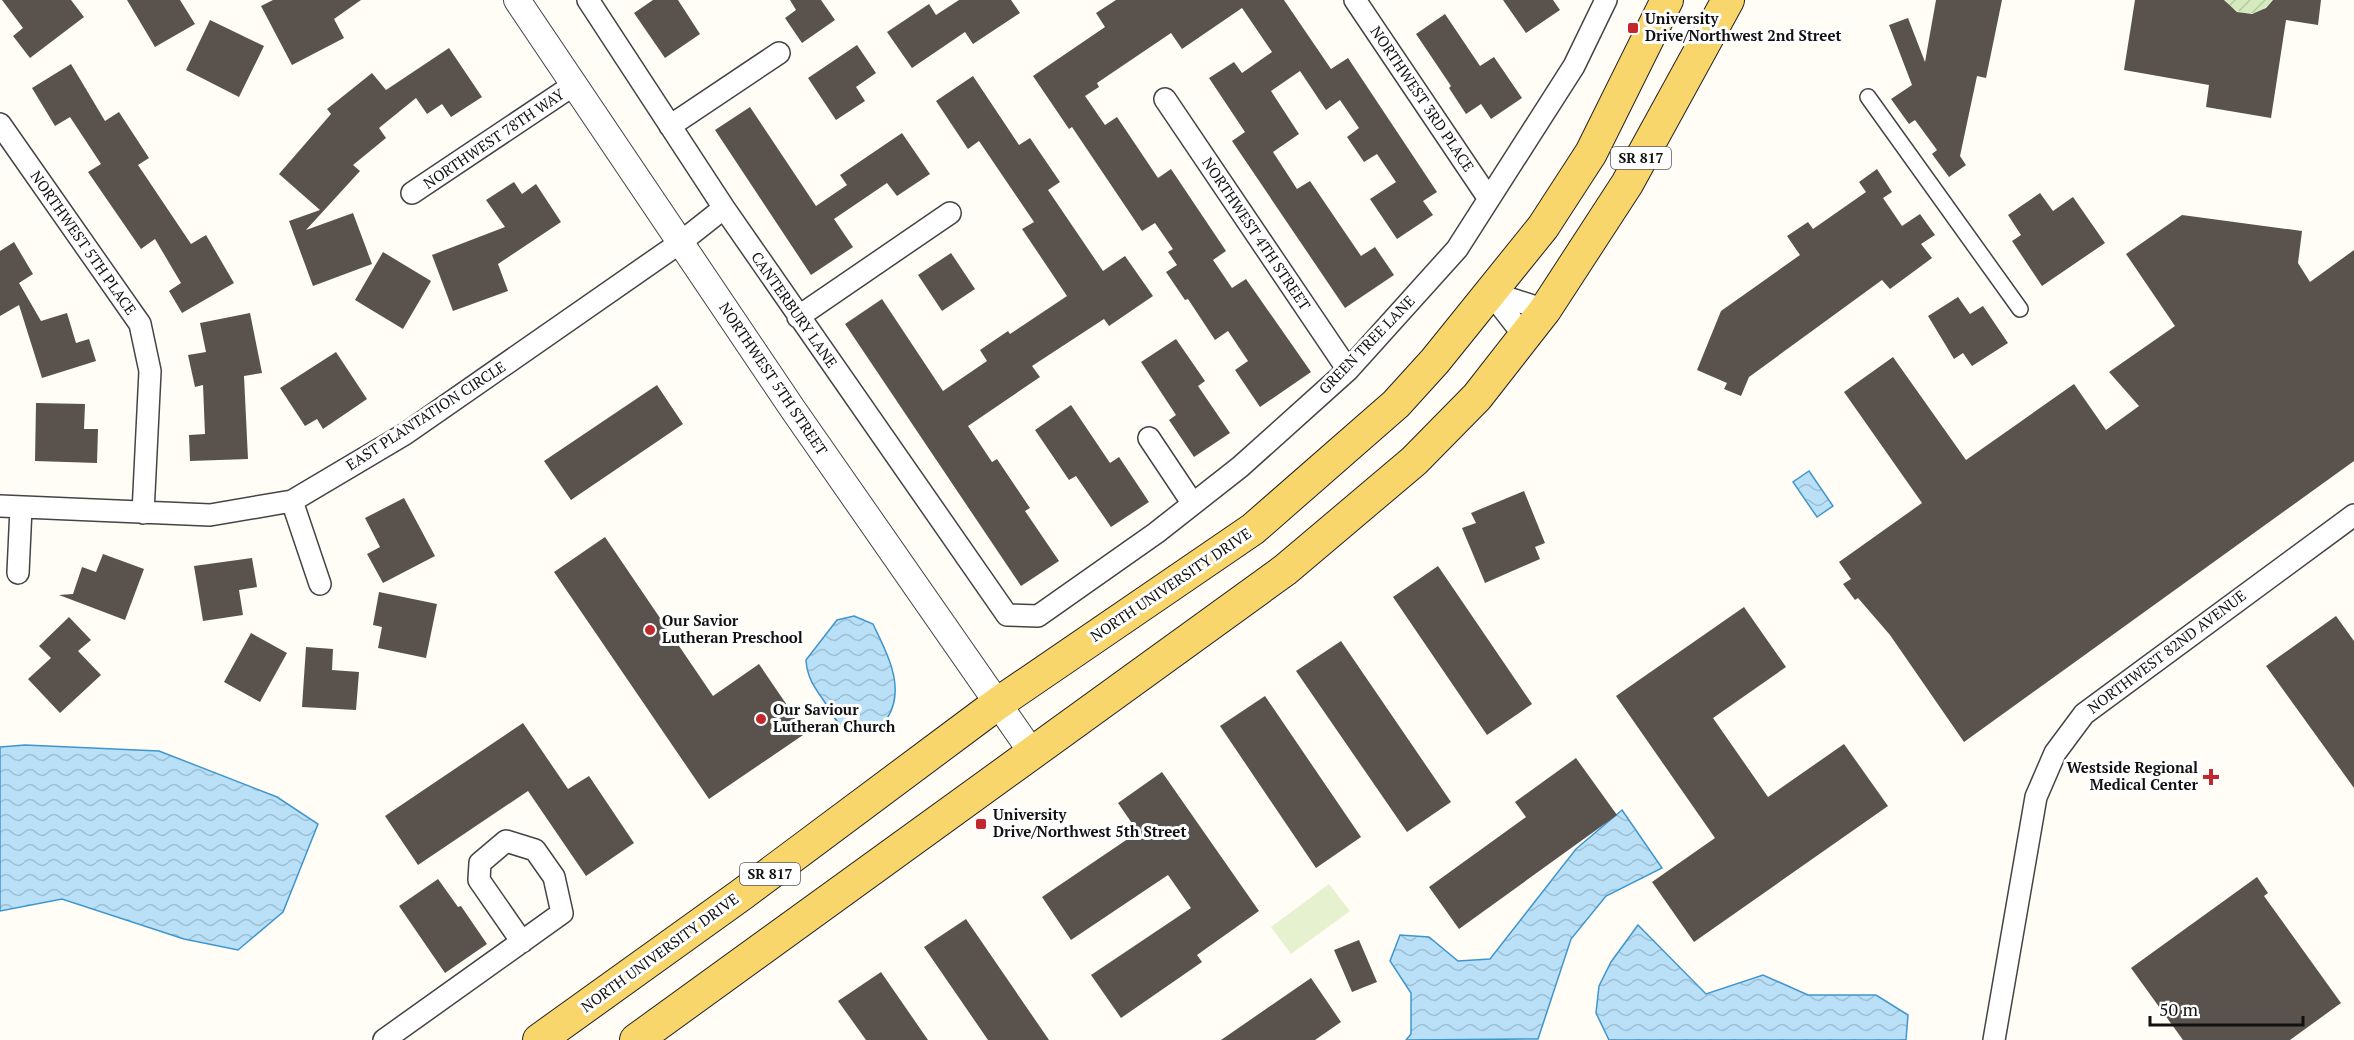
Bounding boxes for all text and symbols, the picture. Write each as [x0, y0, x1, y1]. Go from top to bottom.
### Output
place label: University Drive/Northwest 2nd Street [1645, 8, 1841, 45]
marker: University Drive/Northwest 2nd Street [1626, 21, 1640, 35]
street label: NORTHWEST 3RD PLACE [1367, 22, 1479, 175]
street label: NORTHWEST 78TH WAY [419, 83, 568, 193]
road number: SR 817 [1611, 147, 1671, 169]
street label: NORTHWEST 4TH STREET [1198, 153, 1316, 314]
street label: NORTHWEST 5TH PLACE [26, 166, 141, 318]
street label: CANTERBURY LANE [747, 247, 842, 371]
street label: GREEN TREE LANE [1314, 291, 1419, 398]
street label: NORTHWEST 5TH STREET [715, 298, 833, 459]
street label: EAST PLANTATION CIRCLE [342, 356, 509, 474]
street label: NORTH UNIVERSITY DRIVE [1086, 523, 1255, 646]
street label: NORTHWEST 82ND AVENUE [2083, 585, 2250, 717]
place label: Our Savior Lutheran Preschool [662, 610, 803, 647]
marker: Our Savior Lutheran Preschool [643, 623, 657, 637]
place label: Our Saviour Lutheran Church [773, 699, 896, 736]
marker: Our Saviour Lutheran Church [754, 712, 768, 726]
place label: Westside Regional Medical Center [2066, 757, 2199, 794]
marker: Westside Regional Medical Center [2202, 768, 2220, 786]
place label: University Drive/Northwest 5th Street [993, 804, 1186, 841]
marker: University Drive/Northwest 5th Street [974, 817, 988, 831]
road number: SR 817 [740, 863, 800, 885]
street label: NORTH UNIVERSITY DRIVE [577, 888, 742, 1016]
scale bar [2150, 989, 2303, 1027]
text: 50 m [2159, 997, 2199, 1021]

